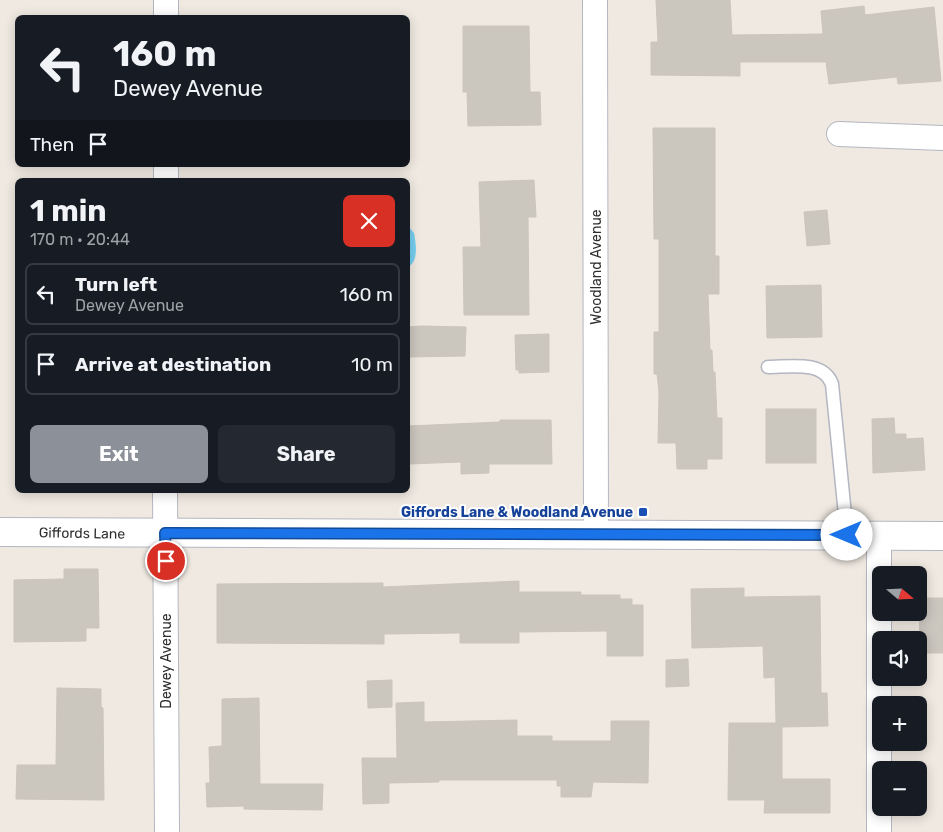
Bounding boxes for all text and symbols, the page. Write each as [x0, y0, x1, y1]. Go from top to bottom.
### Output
text: 160 m [113, 33, 217, 75]
icon: left [30, 35, 95, 100]
text: Dewey Avenue [113, 75, 263, 102]
icon: arrive [84, 130, 112, 158]
text: Then [30, 133, 74, 156]
text: 1 min [30, 193, 107, 229]
button: close [343, 195, 395, 247]
street label: Woodland Avenue [588, 209, 605, 325]
text: 170 m · 20:44 [30, 230, 130, 249]
text: Turn left [75, 273, 157, 296]
icon: left [32, 280, 60, 308]
text: 160 m [340, 283, 393, 306]
text: Dewey Avenue [75, 296, 184, 315]
icon: arrive [32, 350, 60, 378]
text: Arrive at destination [75, 353, 271, 376]
text: 10 m [351, 353, 393, 376]
button: Exit [30, 425, 208, 483]
button: Share [218, 425, 395, 483]
place label: Giffords Lane & Woodland Avenue [401, 504, 633, 521]
marker: Giffords Lane & Woodland Avenue [637, 506, 649, 518]
position arrow [820, 508, 872, 560]
street label: Giffords Lane [39, 524, 126, 543]
pin [145, 540, 187, 582]
icon: arrive [152, 547, 180, 575]
north arrow [872, 566, 928, 621]
map controls [872, 566, 927, 816]
street label: Dewey Avenue [158, 613, 175, 709]
button: sound [872, 631, 927, 686]
button: + [872, 696, 927, 751]
button: − [872, 761, 927, 816]

